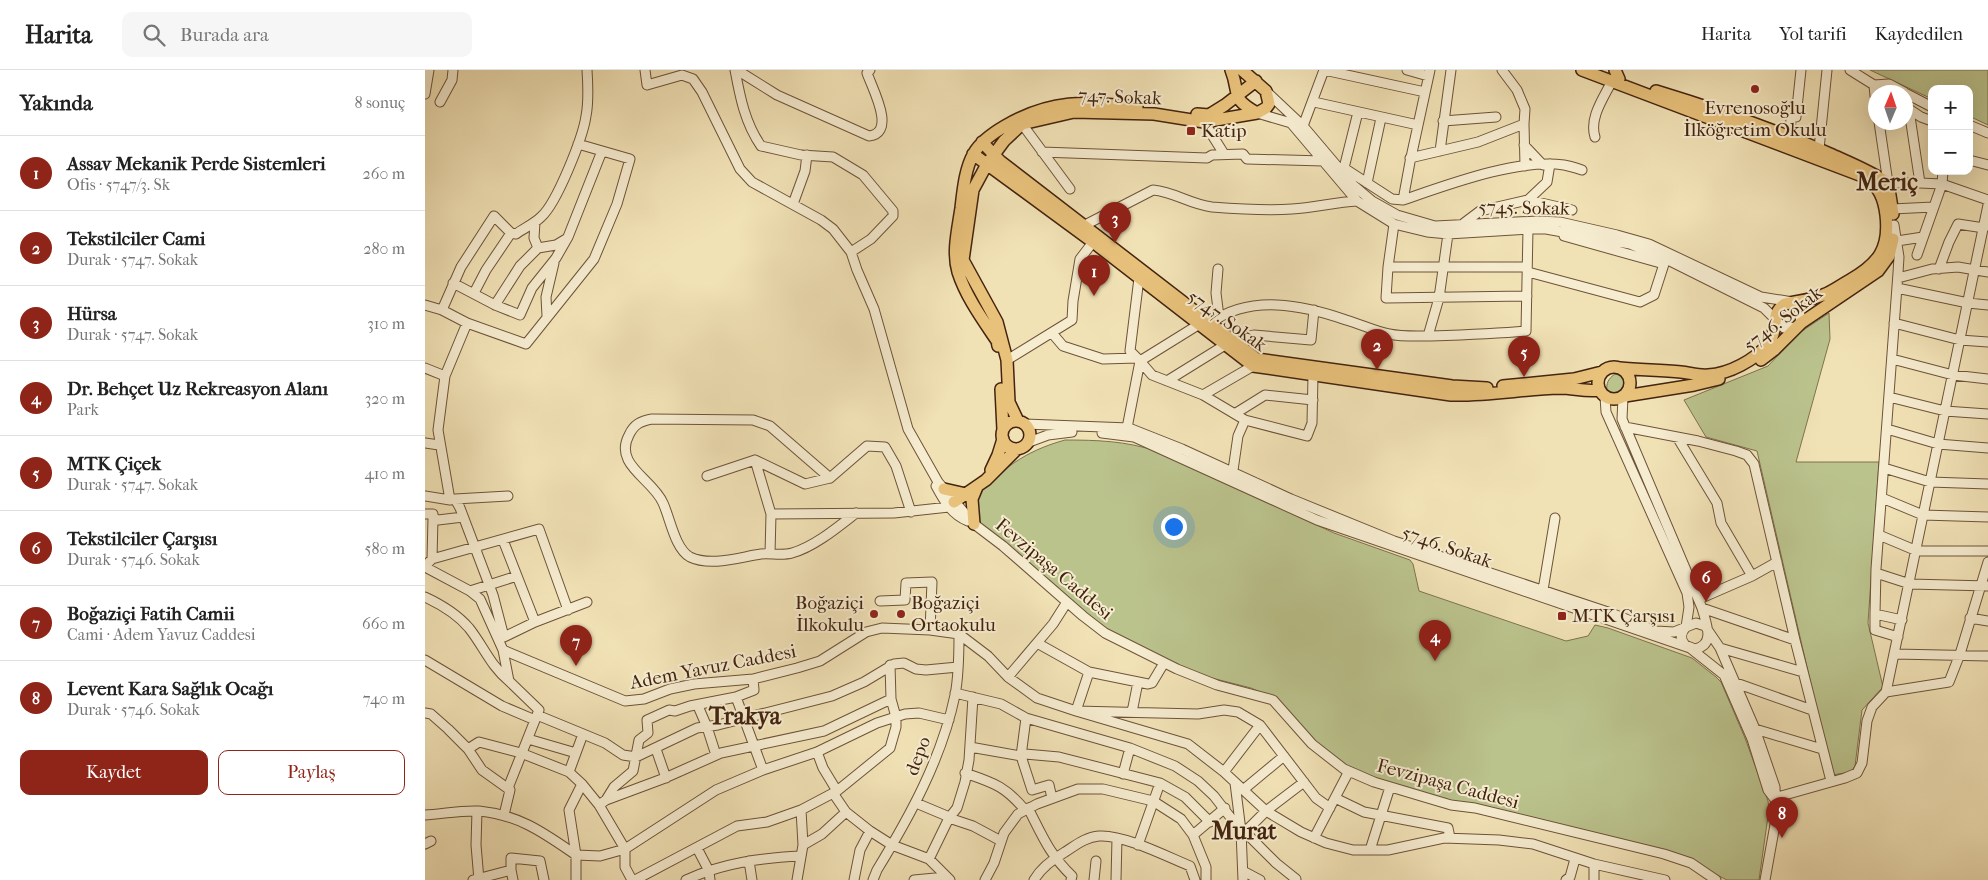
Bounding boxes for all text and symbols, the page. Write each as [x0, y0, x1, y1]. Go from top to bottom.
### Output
search box [122, 12, 472, 57]
text: Harita [25, 21, 92, 49]
icon: search [140, 21, 168, 49]
text: Burada ara [180, 24, 269, 46]
text: Harita [1701, 24, 1751, 45]
text: Yol tarifi [1779, 24, 1847, 45]
text: Kaydedilen [1875, 24, 1963, 45]
marker: Evrenosoğlu İlköğretim Okulu [1749, 83, 1761, 95]
street label: 747. Sokak [1078, 85, 1162, 109]
north arrow [1868, 85, 1913, 130]
map controls [1928, 85, 1973, 175]
button: + [1928, 85, 1973, 130]
text: Yakında [20, 91, 93, 115]
text: 8 sonuç [354, 93, 405, 112]
place label: Evrenosoğlu İlköğretim Okulu [1684, 97, 1827, 141]
place label: Katip [1201, 120, 1247, 142]
marker: Katip [1185, 125, 1197, 137]
button: − [1928, 130, 1973, 175]
text: Assav Mekanik Perde Sistemleri [67, 153, 326, 175]
text: 1 [33, 164, 39, 183]
text: 260 m [363, 164, 405, 183]
district label: Meriç [1856, 168, 1918, 197]
text: Ofis · 5747/3. Sk [67, 175, 170, 194]
street label: 5745. Sokak [1478, 196, 1570, 220]
pin: 3 [1099, 202, 1131, 243]
text: Tekstilciler Cami [67, 228, 205, 250]
text: 2 [32, 239, 40, 258]
text: 280 m [363, 239, 405, 258]
text: Durak · 5747. Sokak [67, 250, 198, 269]
pin: 1 [1078, 255, 1110, 296]
street label: 5746. Sokak [1739, 281, 1827, 357]
street label: 5747. Sokak [1183, 286, 1271, 356]
text: Hürsa [67, 303, 116, 325]
text: 3 [33, 314, 39, 333]
text: 310 m [367, 314, 405, 333]
text: Durak · 5747. Sokak [67, 325, 198, 344]
pin: 2 [1361, 329, 1393, 370]
pin: 5 [1508, 336, 1540, 377]
text: Dr. Behçet Uz Rekreasyon Alanı [67, 378, 328, 400]
text: 4 [31, 389, 41, 408]
text: 320 m [365, 389, 405, 408]
text: Park [67, 400, 99, 419]
text: MTK Çiçek [67, 453, 161, 475]
text: 5 [33, 464, 39, 483]
text: 410 m [364, 464, 405, 483]
text: Durak · 5747. Sokak [67, 475, 198, 494]
street label: Fevzipaşa Caddesi [991, 514, 1117, 625]
your location [1161, 514, 1187, 540]
street label: 5746. Sokak [1399, 521, 1495, 573]
text: Tekstilciler Çarşısı [67, 528, 217, 550]
text: 6 [32, 539, 40, 558]
text: 580 m [364, 539, 405, 558]
text: Durak · 5746. Sokak [67, 550, 200, 569]
pin: 6 [1690, 561, 1722, 602]
place label: Boğaziçi İlkokulu [795, 592, 864, 636]
place label: Boğaziçi Ortaokulu [911, 592, 996, 636]
text: Boğaziçi Fatih Camii [67, 603, 235, 625]
place label: MTK Çarşısı [1572, 605, 1675, 628]
marker: Boğaziçi İlkokulu [868, 608, 880, 620]
marker: Boğaziçi Ortaokulu [895, 608, 907, 620]
marker: MTK Çarşısı [1556, 610, 1568, 622]
text: 7 [32, 614, 40, 633]
text: 660 m [362, 614, 405, 633]
pin: 4 [1419, 620, 1451, 661]
text: Cami · Adem Yavuz Caddesi [67, 625, 256, 644]
pin: 7 [560, 625, 592, 666]
street label: Adem Yavuz Caddesi [627, 640, 798, 694]
text: Levent Kara Sağlık Ocağı [67, 678, 273, 700]
text: 8 [32, 689, 40, 708]
text: 740 m [363, 689, 405, 708]
text: Durak · 5746. Sokak [67, 700, 200, 719]
district label: Trakya [708, 702, 782, 730]
street label: depo [901, 733, 936, 778]
button: Kaydet [20, 750, 208, 795]
button: Paylaş [218, 750, 405, 795]
street label: Fevzipaşa Caddesi [1375, 754, 1522, 814]
pin: 8 [1766, 797, 1798, 838]
district label: Murat [1211, 817, 1277, 845]

